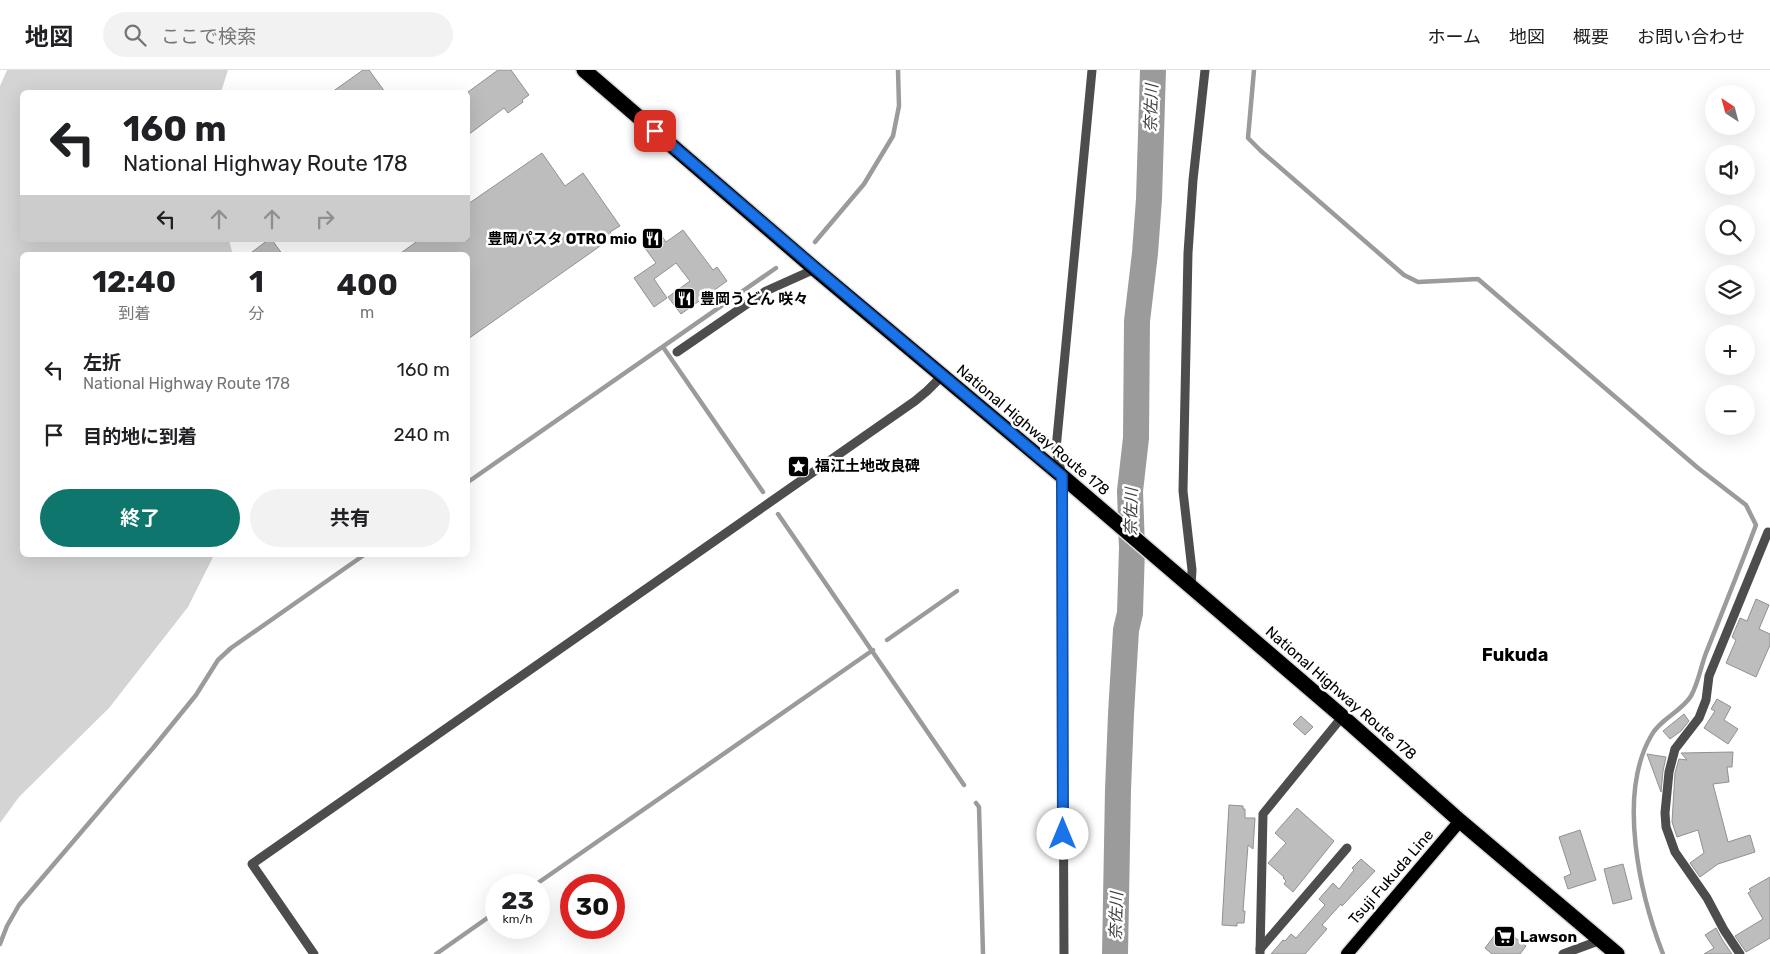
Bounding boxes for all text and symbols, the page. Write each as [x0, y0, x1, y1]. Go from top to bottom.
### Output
search box [103, 12, 453, 57]
icon: search [121, 21, 149, 49]
text: 地図 [25, 23, 73, 51]
text: ここで検索 [161, 25, 256, 48]
text: ホーム [1428, 26, 1481, 48]
text: 地図 [1509, 26, 1545, 48]
text: 概要 [1573, 26, 1609, 48]
text: お問い合わせ [1637, 26, 1745, 48]
water label: 奈佐川 [1141, 82, 1161, 132]
north arrow [1705, 85, 1755, 135]
map controls [1705, 85, 1755, 435]
text: 160 m [123, 108, 227, 150]
icon: left [40, 110, 105, 175]
pin [634, 110, 676, 152]
icon: arrive [641, 117, 669, 145]
button: sound [1705, 145, 1755, 195]
text: National Highway Route 178 [123, 150, 408, 177]
icon: left [152, 205, 180, 233]
icon: ahead [205, 205, 233, 233]
icon: ahead [258, 205, 286, 233]
icon: right [311, 205, 339, 233]
button: search [1705, 205, 1755, 255]
restaurant icon: 豊岡パスタ OTRO mio [641, 227, 665, 251]
place label: 豊岡パスタ OTRO mio [487, 230, 637, 248]
text: 12:40 [92, 264, 176, 300]
text: 1 [249, 264, 264, 300]
button: layers [1705, 265, 1755, 315]
text: 400 [337, 267, 398, 303]
restaurant icon: 豊岡うどん 咲々 [672, 287, 696, 311]
place label: 豊岡うどん 咲々 [700, 290, 808, 308]
text: m [360, 303, 374, 322]
text: 到着 [118, 304, 150, 323]
text: 分 [248, 304, 264, 323]
button: + [1705, 325, 1755, 375]
text: 左折 [83, 351, 121, 374]
icon: left [40, 356, 68, 384]
text: 160 m [397, 358, 450, 381]
street label: National Highway Route 178 [953, 361, 1113, 499]
text: National Highway Route 178 [83, 374, 290, 393]
button: − [1705, 385, 1755, 435]
icon: arrive [40, 421, 68, 449]
text: 240 m [394, 423, 450, 446]
text: 目的地に到着 [83, 425, 197, 448]
place icon: 福江土地改良碑 [787, 454, 811, 478]
place label: 福江土地改良碑 [814, 457, 920, 475]
water label: 奈佐川 [1121, 486, 1141, 536]
button: 終了 [40, 489, 240, 547]
button: 共有 [250, 489, 450, 547]
street label: National Highway Route 178 [1262, 623, 1420, 763]
district label: Fukuda [1482, 644, 1548, 666]
position arrow [1036, 807, 1088, 859]
street label: Tsuji Fukuda Line [1345, 826, 1437, 928]
speed limit sign: 30 [560, 874, 625, 939]
text: 23 [501, 886, 534, 915]
water label: 奈佐川 [1106, 890, 1126, 940]
text: km/h [503, 912, 532, 926]
supermarket icon: Lawson [1492, 925, 1516, 949]
place label: Lawson [1520, 928, 1577, 946]

